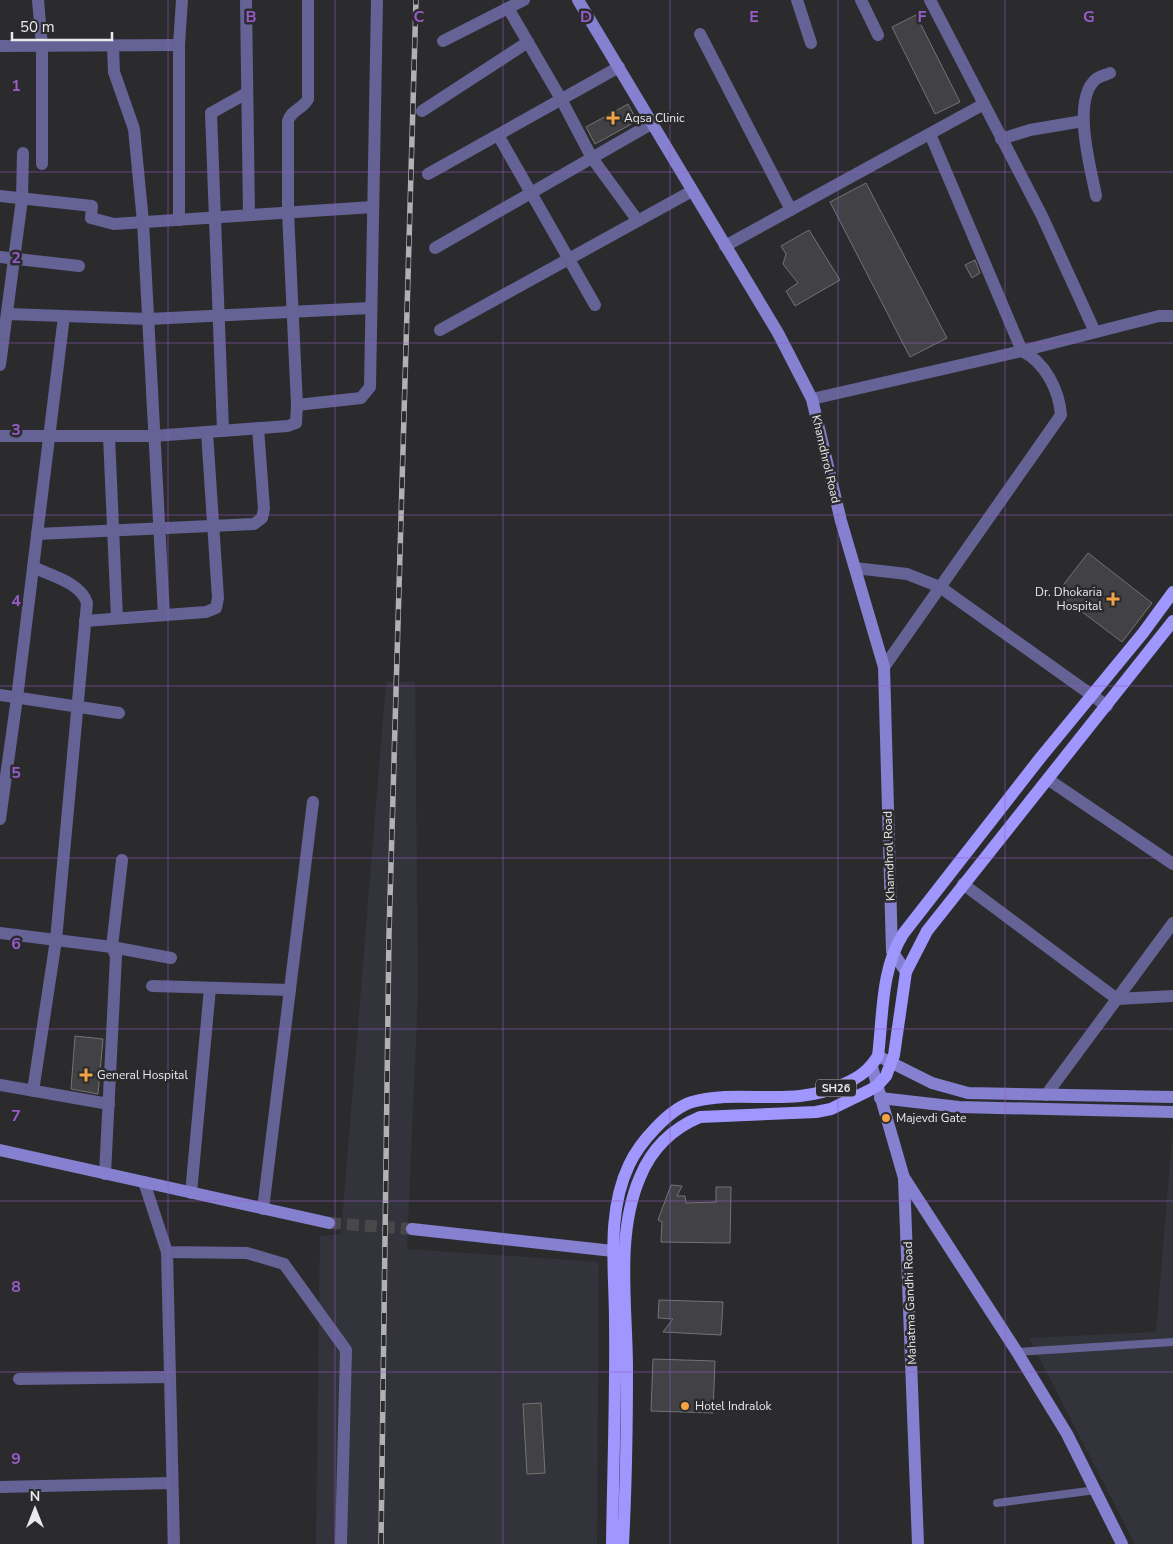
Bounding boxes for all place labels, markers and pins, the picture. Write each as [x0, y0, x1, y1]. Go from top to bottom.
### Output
place label: Aqsa Clinic [624, 110, 685, 126]
marker: Aqsa Clinic [606, 111, 620, 125]
place label: Dr. Dhokaria Hospital [1035, 584, 1102, 614]
marker: Dr. Dhokaria Hospital [1106, 592, 1120, 606]
place label: General Hospital [97, 1067, 188, 1083]
marker: General Hospital [79, 1068, 93, 1082]
place label: Majevdi Gate [896, 1110, 966, 1126]
marker: Majevdi Gate [880, 1112, 892, 1124]
place label: Hotel Indralok [695, 1398, 773, 1414]
marker: Hotel Indralok [679, 1400, 691, 1412]

